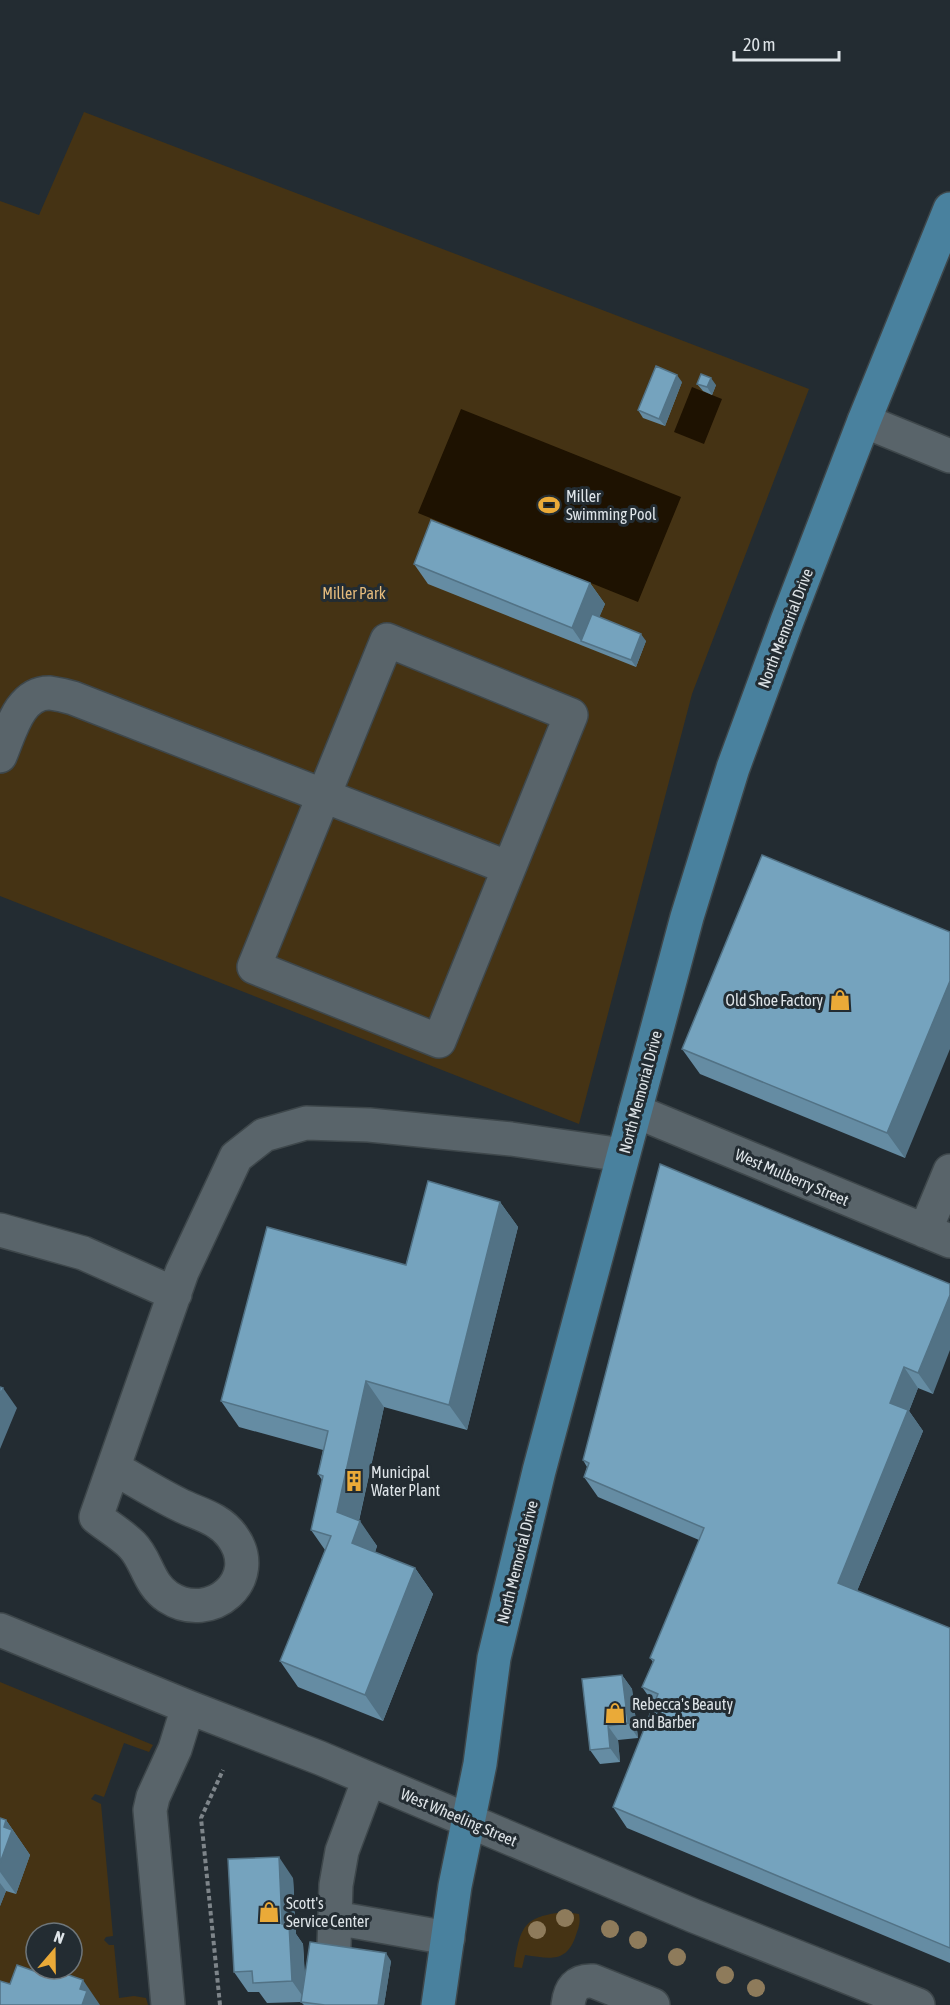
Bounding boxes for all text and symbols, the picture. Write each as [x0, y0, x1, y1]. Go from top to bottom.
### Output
scale bar [734, 24, 839, 62]
text: 20 m [743, 34, 775, 55]
place label: Miller Swimming Pool [566, 487, 657, 524]
sports icon: Miller Swimming Pool [537, 493, 561, 517]
street label: North Memorial Drive [754, 566, 816, 690]
park label: Miller Park [322, 584, 386, 602]
shop icon: Old Shoe Factory [828, 988, 852, 1012]
place label: Old Shoe Factory [726, 991, 823, 1010]
street label: North Memorial Drive [615, 1029, 665, 1155]
street label: West Mulberry Street [732, 1145, 852, 1210]
place label: Municipal Water Plant [371, 1463, 440, 1499]
building icon: Municipal Water Plant [342, 1469, 366, 1493]
street label: North Memorial Drive [493, 1498, 541, 1626]
place label: Rebecca's Beauty and Barber [632, 1695, 733, 1731]
shop icon: Rebecca's Beauty and Barber [603, 1701, 627, 1725]
street label: West Wheeling Street [398, 1784, 520, 1851]
place label: Scott's Service Center [286, 1894, 369, 1930]
shop icon: Scott's Service Center [257, 1900, 281, 1924]
north arrow [24, 1921, 84, 1981]
text: N [52, 1927, 67, 1947]

